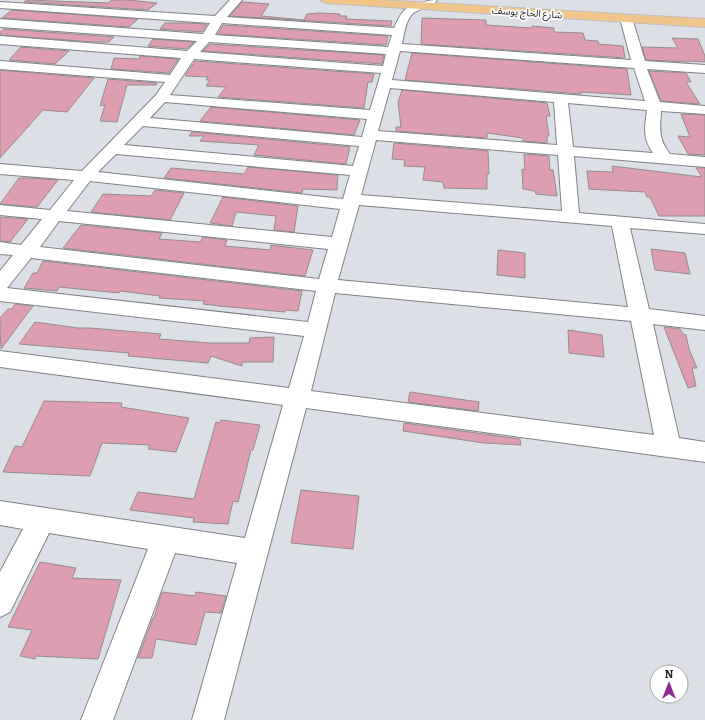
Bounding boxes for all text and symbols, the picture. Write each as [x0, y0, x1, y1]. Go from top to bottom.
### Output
street label: شارع الحاج يوسف [491, 5, 563, 22]
north arrow [649, 664, 689, 704]
text: N [665, 668, 674, 681]

